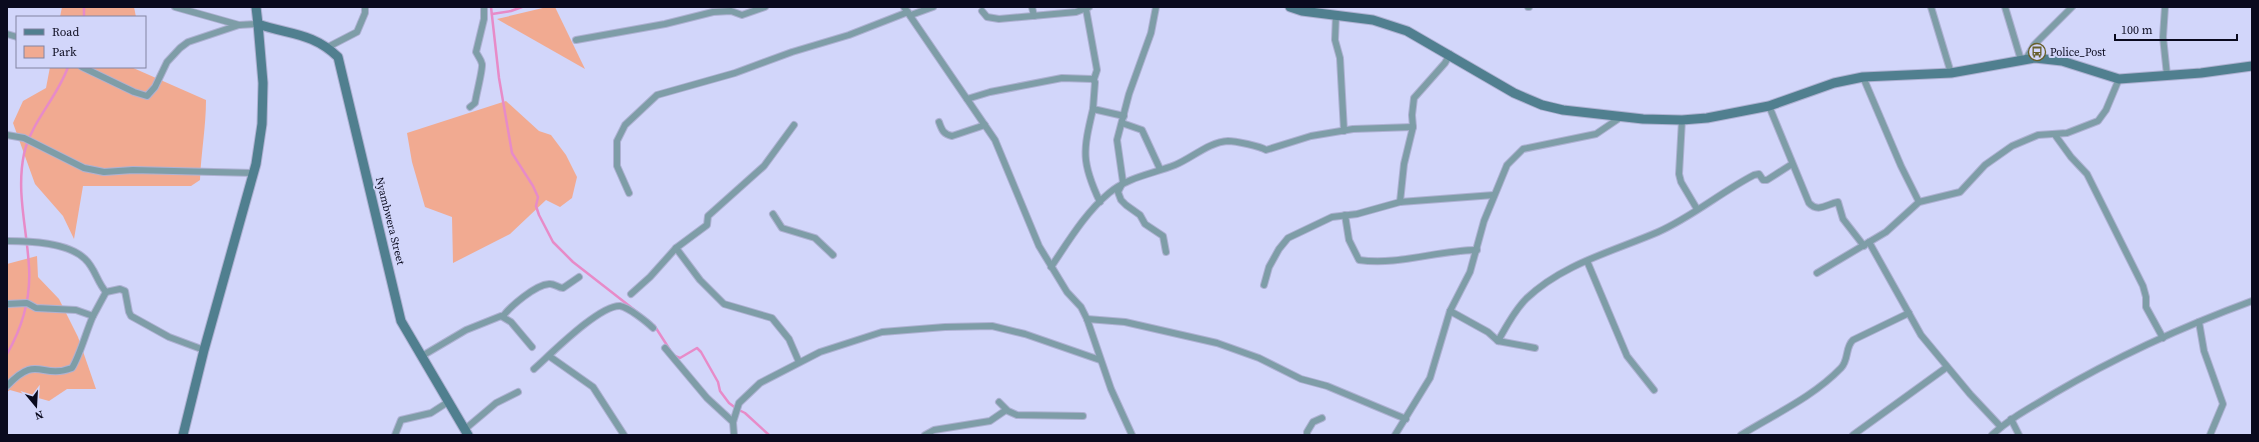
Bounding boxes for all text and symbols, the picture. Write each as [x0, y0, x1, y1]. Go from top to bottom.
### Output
legend [16, 16, 146, 68]
scale bar [2115, 16, 2237, 42]
text: 100 m [2121, 22, 2153, 38]
text: Road [52, 24, 79, 40]
bus stop icon: Police_Post [2027, 42, 2047, 62]
text: Park [52, 44, 77, 60]
place label: Police_Post [2050, 45, 2106, 60]
street label: Nyambwera Street [372, 175, 408, 267]
north arrow [16, 386, 56, 426]
text: N [33, 407, 45, 423]

